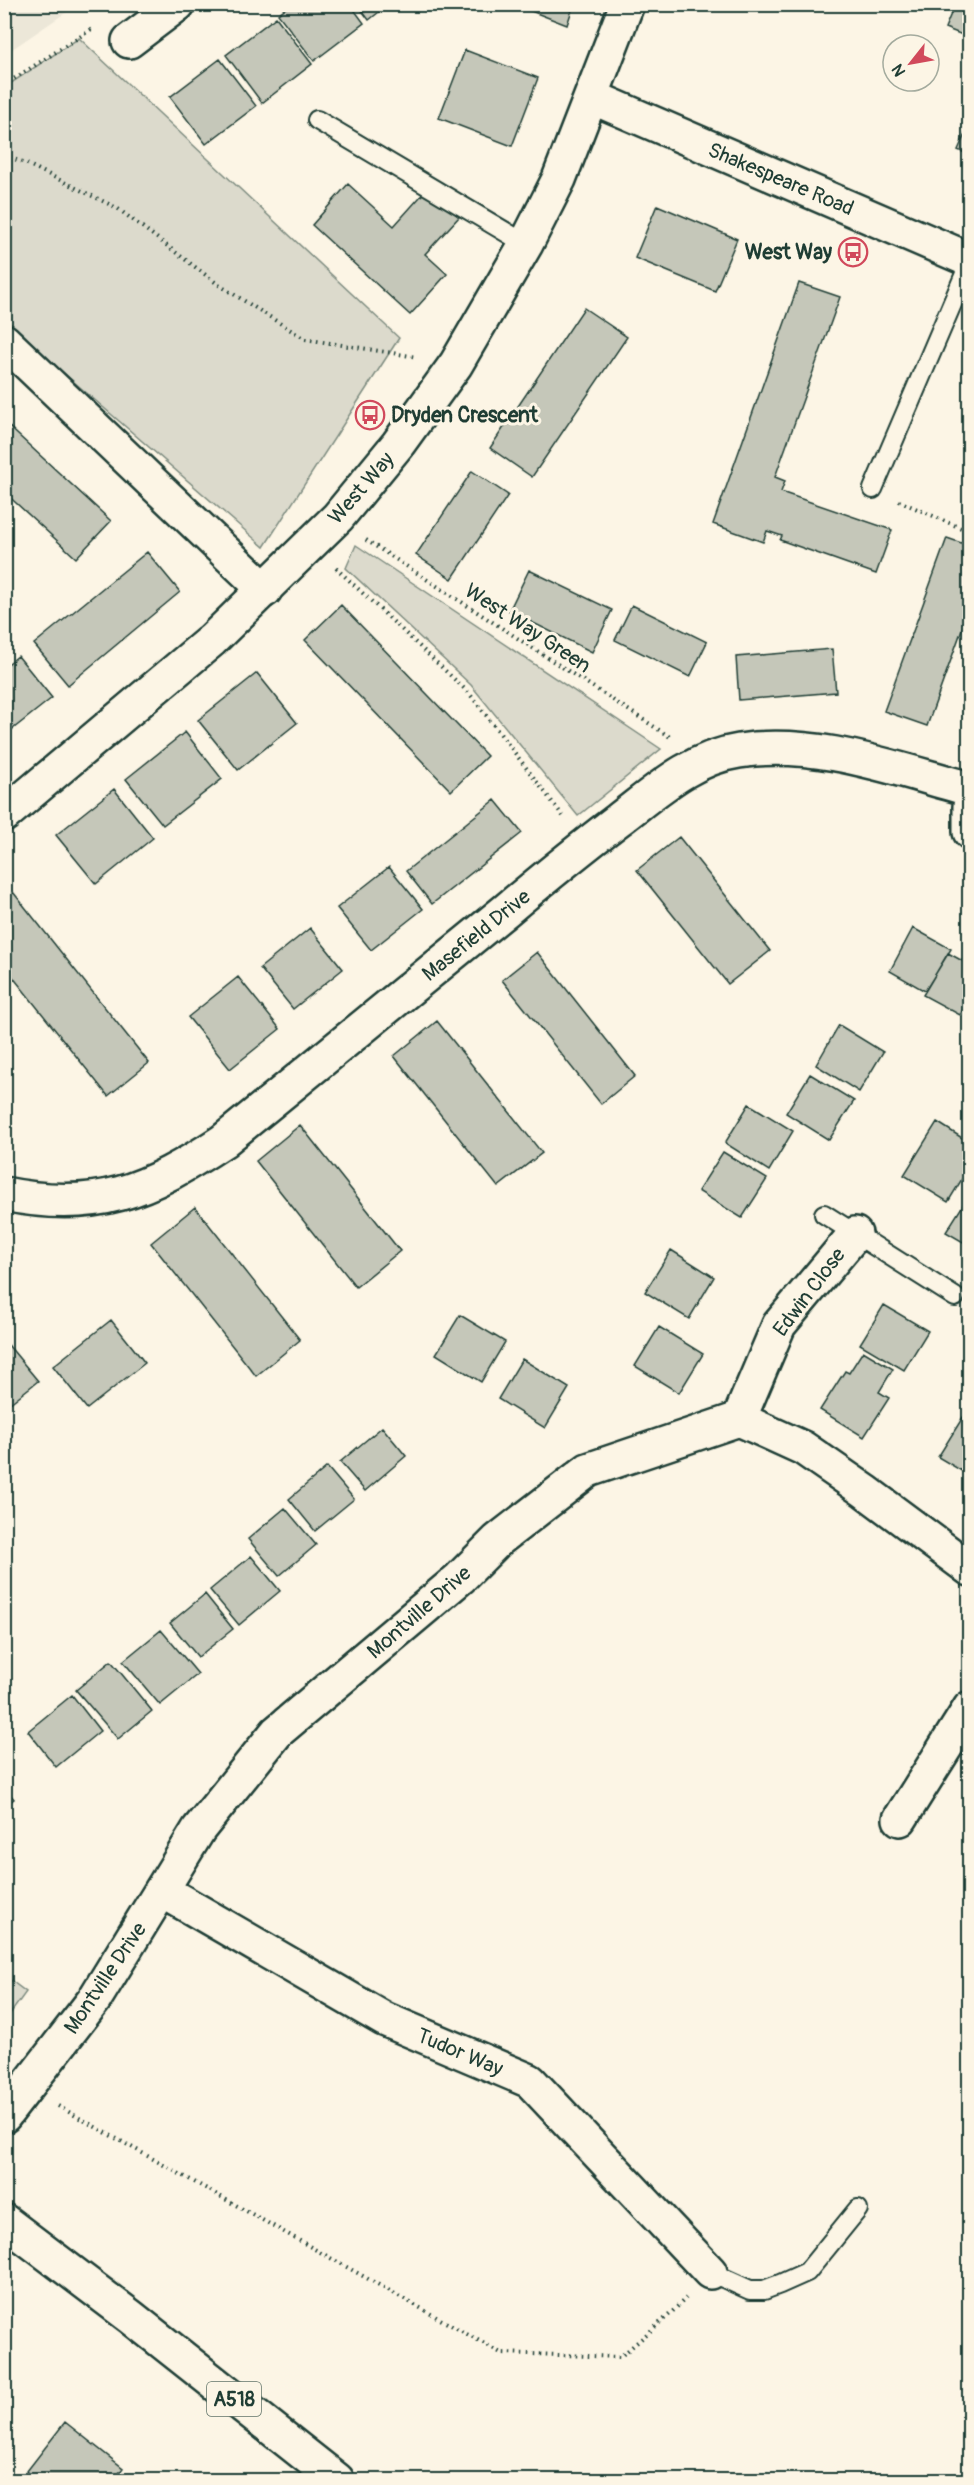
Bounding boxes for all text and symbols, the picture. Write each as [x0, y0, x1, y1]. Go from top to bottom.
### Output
north arrow [881, 33, 941, 93]
text: N [888, 60, 910, 80]
street label: Shakespeare Road [704, 137, 858, 222]
bus stop icon: West Way [837, 236, 869, 268]
place label: West Way [745, 239, 832, 266]
bus stop icon: Dryden Crescent [354, 399, 386, 431]
place label: Dryden Crescent [391, 402, 539, 429]
street label: West Way [323, 446, 400, 530]
street label: West Way Green [460, 578, 596, 679]
street label: Masefield Drive [417, 883, 537, 987]
street label: Edwin Close [767, 1242, 852, 1342]
street label: Montville Drive [362, 1559, 477, 1665]
street label: Montville Drive [58, 1917, 153, 2039]
street label: Tudor Way [412, 2022, 507, 2083]
road number: A518 [207, 2382, 261, 2416]

